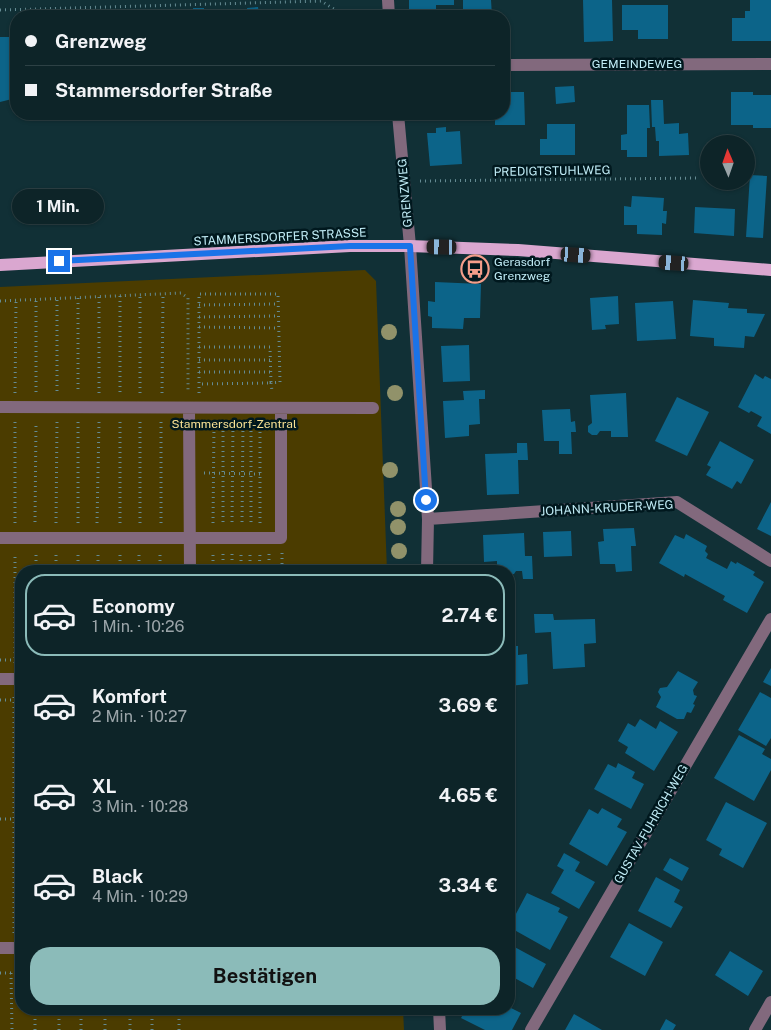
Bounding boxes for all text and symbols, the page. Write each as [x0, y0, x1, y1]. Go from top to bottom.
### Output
text: Grenzweg [55, 30, 146, 52]
street label: GEMEINDEWEG [592, 57, 682, 71]
text: Stammersdorfer Straße [55, 79, 273, 101]
north arrow [700, 135, 755, 190]
map controls [700, 135, 755, 190]
street label: GRENZWEG [395, 158, 415, 228]
street label: PREDIGTSTUHLWEG [493, 163, 611, 179]
callout: 1 Min. [13, 188, 105, 224]
text: 1 Min. [36, 197, 80, 216]
street label: STAMMERSDORFER STRASSE [193, 225, 367, 249]
car [426, 239, 457, 255]
car [560, 246, 591, 264]
route end [48, 250, 70, 272]
bus stop icon: Gerasdorf Grenzweg [460, 254, 490, 284]
car [658, 254, 689, 272]
place label: Gerasdorf Grenzweg [494, 255, 550, 283]
park label: Stammersdorf-Zentral [171, 417, 297, 431]
route start [415, 489, 437, 511]
street label: JOHANN-KRUDER-WEG [540, 498, 674, 518]
icon: car [32, 593, 77, 638]
text: Economy [92, 595, 175, 617]
text: 2.74 € [442, 604, 498, 626]
text: 1 Min. · 10:26 [92, 617, 184, 636]
icon: car [32, 683, 77, 728]
text: Komfort [92, 685, 167, 707]
text: 3.69 € [439, 694, 498, 716]
text: 2 Min. · 10:27 [92, 707, 187, 726]
street label: GUSTAV-FUHRICH-WEG [611, 762, 691, 886]
icon: car [32, 773, 77, 818]
text: XL [92, 775, 117, 797]
text: 4.65 € [438, 784, 498, 806]
text: 3 Min. · 10:28 [92, 797, 188, 816]
icon: car [32, 863, 77, 908]
text: Black [92, 865, 143, 887]
text: 3.34 € [439, 874, 498, 896]
text: 4 Min. · 10:29 [92, 887, 188, 906]
button: Bestätigen [30, 947, 500, 1005]

